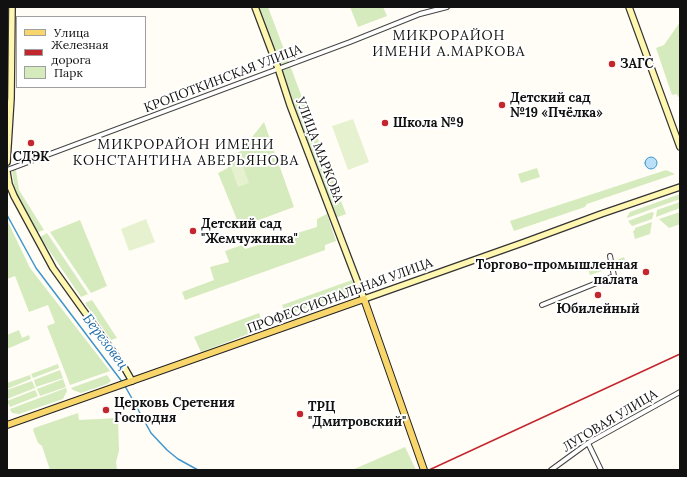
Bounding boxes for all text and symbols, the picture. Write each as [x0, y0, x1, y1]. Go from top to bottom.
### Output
legend [16, 16, 146, 88]
text: Улица [54, 25, 90, 40]
district label: МИКРОРАЙОН ИМЕНИ А.МАРКОВА [372, 28, 526, 60]
text: Железная дорога [51, 37, 109, 67]
street label: КРОПОТКИНСКАЯ УЛИЦА [142, 42, 304, 116]
place label: ЗАГС [620, 56, 653, 72]
marker: ЗАГС [607, 59, 617, 69]
text: Парк [54, 65, 83, 80]
place label: Детский сад №19 «Пчёлка» [510, 90, 603, 121]
street label: УЛИЦА МАРКОВА [292, 95, 346, 205]
marker: Детский сад №19 «Пчёлка» [497, 100, 507, 110]
place label: Школа №9 [393, 115, 464, 131]
marker: Школа №9 [380, 118, 390, 128]
district label: МИКРОРАЙОН ИМЕНИ КОНСТАНТИНА АВЕРЬЯНОВА [73, 137, 299, 170]
marker: СДЭК [26, 138, 36, 148]
place label: СДЭК [13, 149, 49, 165]
place label: Детский сад "Жемчужинка" [201, 216, 298, 247]
marker: Детский сад "Жемчужинка" [188, 226, 198, 236]
street label: ПРОФЕССИОНАЛЬНАЯ УЛИЦА [245, 255, 435, 337]
place label: Торгово-промышленная палата [476, 257, 638, 288]
marker: Торгово-промышленная палата [641, 267, 651, 277]
marker: Юбилейный [593, 290, 603, 300]
place label: Юбилейный [556, 301, 640, 317]
water label: Березовец [79, 311, 131, 373]
street label: ЛУГОВАЯ УЛИЦА [560, 387, 660, 455]
place label: Церковь Сретения Господня [114, 395, 235, 426]
place label: ТРЦ "Дмитровский" [308, 399, 406, 430]
marker: Церковь Сретения Господня [101, 405, 111, 415]
marker: ТРЦ "Дмитровский" [295, 409, 305, 419]

